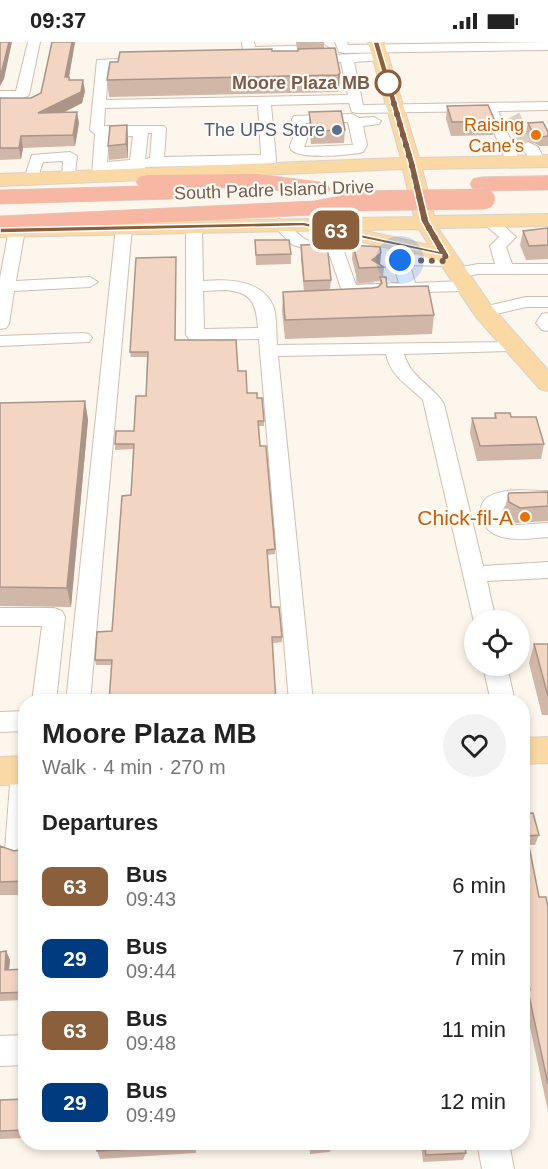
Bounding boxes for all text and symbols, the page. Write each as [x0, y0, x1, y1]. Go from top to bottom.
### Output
text: 09:37 [30, 8, 86, 33]
marker: Moore Plaza MB [375, 70, 401, 96]
place label: Moore Plaza MB [232, 73, 370, 93]
place label: Raising Cane's [464, 115, 524, 156]
place label: The UPS Store [204, 120, 325, 140]
marker: The UPS Store [330, 123, 344, 137]
marker: Raising Cane's [529, 128, 543, 142]
street label: South Padre Island Drive [174, 177, 374, 203]
line badge: 63 [309, 210, 363, 249]
text: 63 [324, 219, 348, 242]
your location [385, 245, 415, 275]
place label: Chick-fil-A [417, 506, 513, 529]
marker: Chick-fil-A [518, 510, 532, 524]
map controls [464, 610, 530, 676]
button: locate [464, 610, 530, 676]
button: heart [443, 714, 506, 777]
text: Moore Plaza MB [42, 718, 257, 749]
text: Walk · 4 min · 270 m [42, 756, 226, 778]
text: Departures [42, 810, 158, 835]
text: Bus [126, 862, 168, 887]
text: 6 min [452, 873, 506, 898]
text: 63 [63, 875, 87, 898]
text: 09:43 [126, 888, 176, 910]
text: Bus [126, 934, 168, 959]
text: 7 min [452, 945, 506, 970]
text: 29 [63, 947, 87, 970]
text: 09:44 [126, 960, 176, 982]
text: Bus [126, 1006, 168, 1031]
text: 11 min [442, 1017, 506, 1042]
text: 63 [63, 1019, 87, 1042]
text: 09:48 [126, 1032, 176, 1054]
text: Bus [126, 1078, 168, 1103]
text: 12 min [440, 1089, 506, 1114]
text: 29 [63, 1091, 87, 1114]
text: 09:49 [126, 1104, 176, 1126]

